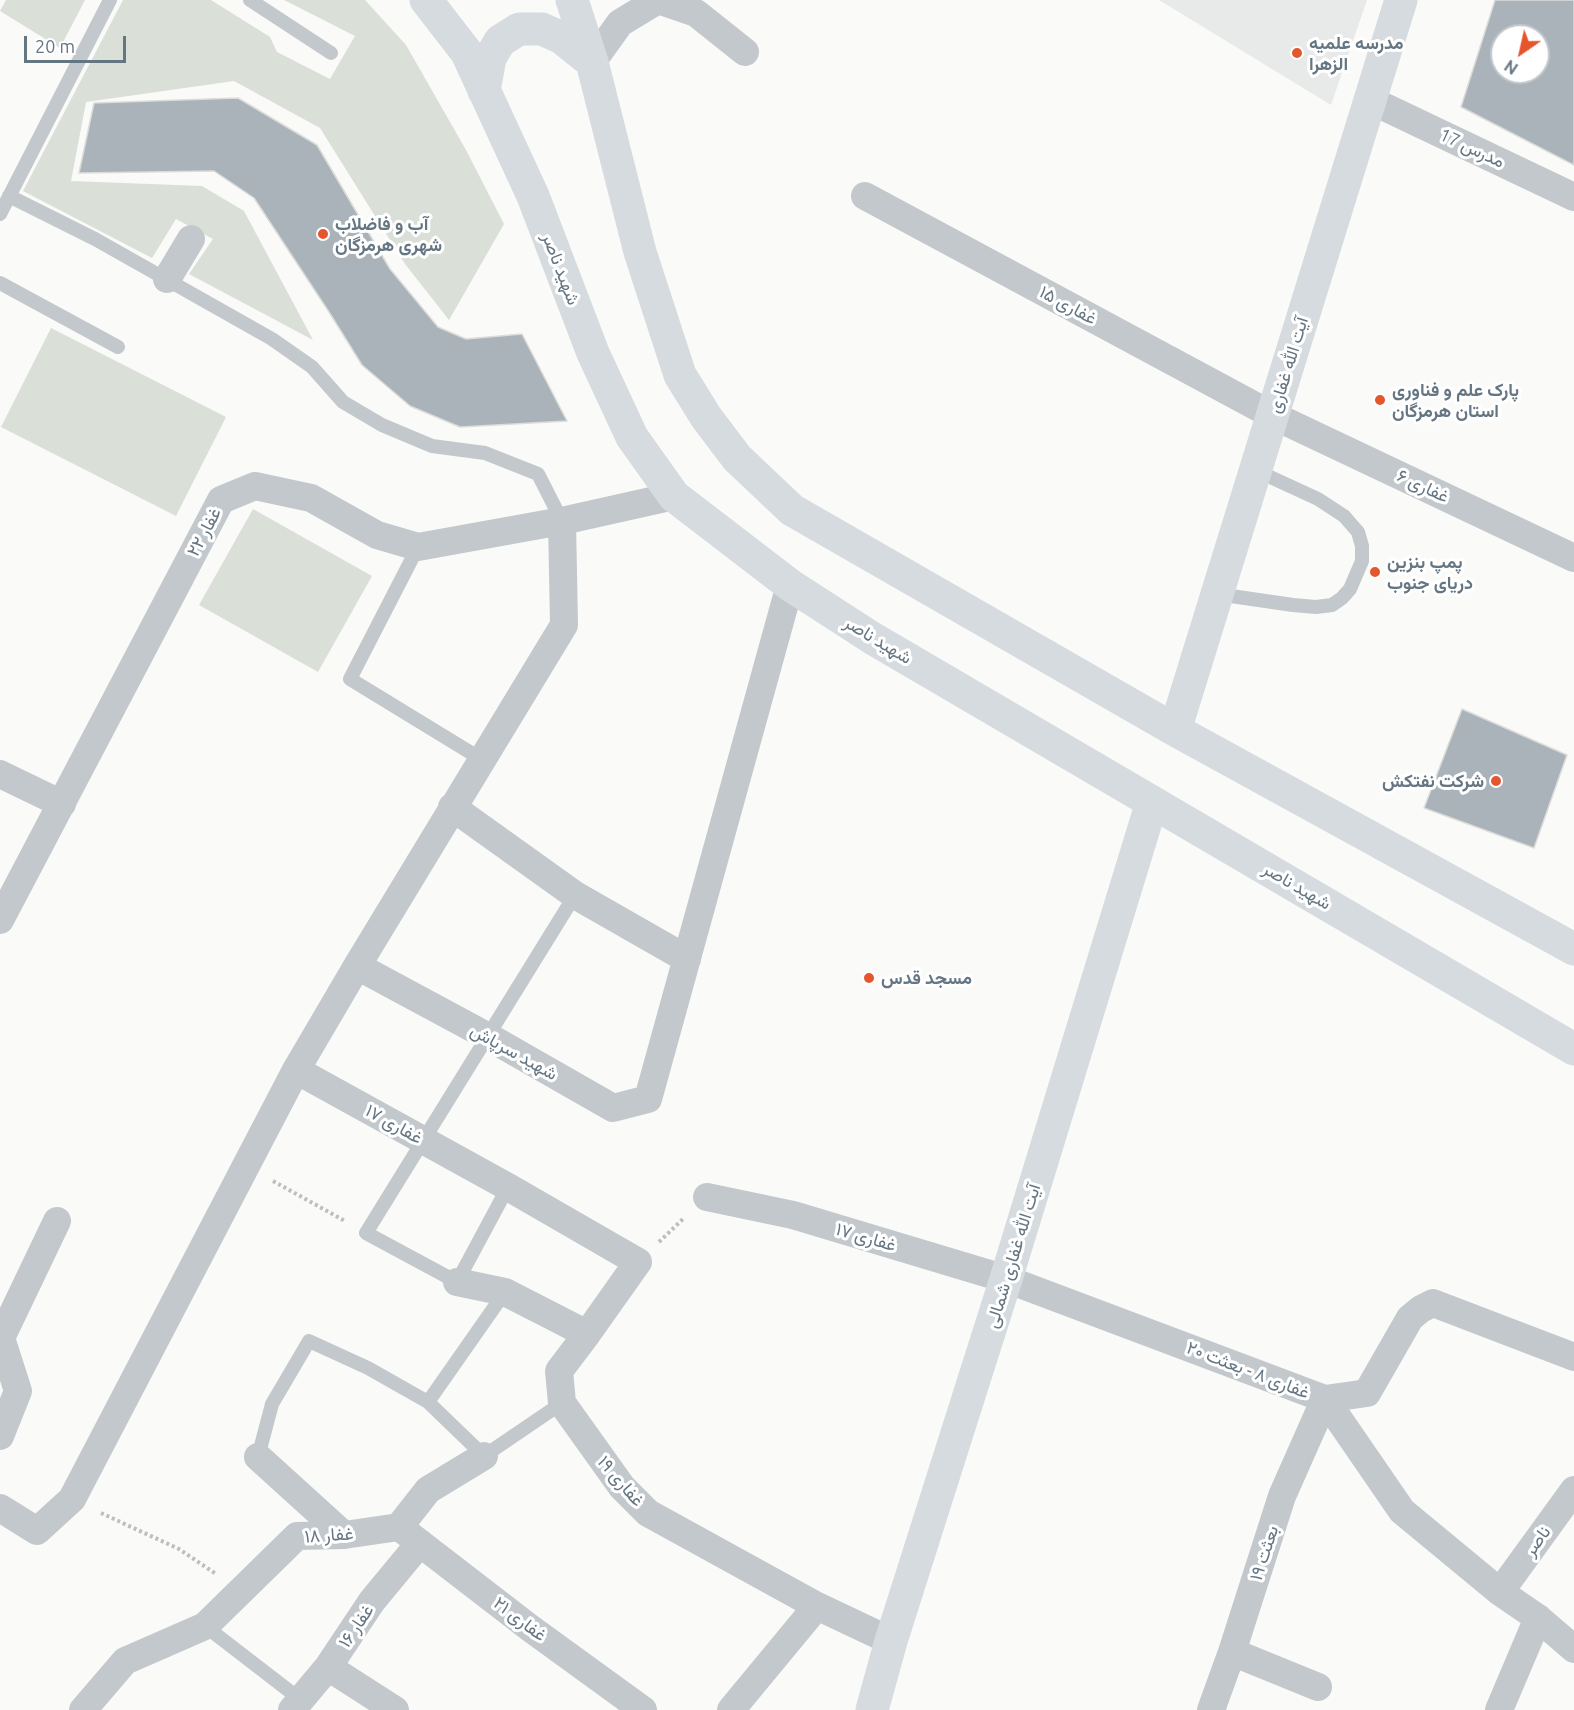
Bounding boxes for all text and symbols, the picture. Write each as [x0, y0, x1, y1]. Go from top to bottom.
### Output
scale bar [27, 24, 129, 62]
north arrow [1490, 24, 1550, 84]
place label: مدرسه علمیه الزهرا [1309, 32, 1404, 74]
text: 20 m [35, 36, 75, 56]
marker: مدرسه علمیه الزهرا [1290, 46, 1304, 60]
text: N [1501, 56, 1521, 78]
street label: مدرس 17 [1436, 124, 1508, 172]
place label: آب و فاضلاب شهری هرمزگان [335, 213, 442, 256]
marker: آب و فاضلاب شهری هرمزگان [316, 227, 330, 241]
street label: شهید ناصر [537, 230, 585, 308]
street label: غفاری ۱۵ [1036, 281, 1100, 329]
street label: آیت الله غفاری [1263, 314, 1313, 416]
place label: پارک علم و فناوری استان هرمزگان [1392, 379, 1519, 422]
marker: پارک علم و فناوری استان هرمزگان [1373, 393, 1387, 407]
street label: غفاری ۶ [1394, 465, 1452, 507]
street label: غفار ۲۲ [182, 504, 226, 560]
place label: پمپ بنزین دریای جنوب [1387, 551, 1473, 594]
marker: پمپ بنزین دریای جنوب [1368, 565, 1382, 579]
street label: شهید ناصر [840, 611, 916, 669]
place label: شرکت نفتکش [1382, 770, 1484, 792]
marker: شرکت نفتکش [1489, 774, 1503, 788]
street label: شهید ناصر [1259, 858, 1335, 914]
place label: مسجد قدس [881, 967, 972, 989]
marker: مسجد قدس [862, 971, 876, 985]
street label: شهید سرپاش [467, 1019, 561, 1085]
street label: غفاری ۱۷ [362, 1100, 426, 1148]
street label: آیت الله غفاری شمالی [981, 1181, 1045, 1331]
street label: غفاری ۱۷ [833, 1218, 899, 1256]
street label: غفاری ۸ - بعثت ۲۰ [1183, 1337, 1313, 1403]
street label: غفاری ۱۹ [593, 1451, 649, 1511]
street label: ناصر [1519, 1522, 1555, 1560]
street label: غفار ۱۸ [304, 1523, 354, 1547]
street label: بعثت ۱۹ [1245, 1523, 1283, 1583]
street label: غفاری ۲۱ [489, 1592, 551, 1646]
street label: غفار ۱۶ [334, 1600, 378, 1652]

